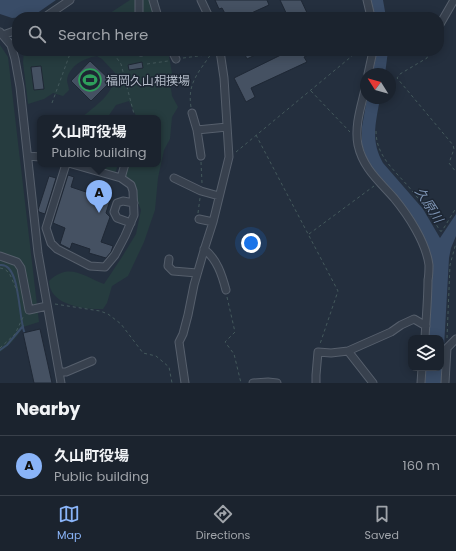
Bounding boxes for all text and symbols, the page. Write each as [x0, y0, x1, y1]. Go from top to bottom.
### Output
search box [12, 12, 444, 56]
icon: search [26, 23, 48, 45]
text: Search here [58, 24, 148, 45]
sports icon: 福岡久山相撲場 [77, 67, 103, 93]
north arrow [360, 68, 396, 104]
place label: 福岡久山相撲場 [106, 72, 190, 89]
popup [37, 115, 161, 167]
text: 久山町役場 [52, 121, 127, 142]
text: Public building [52, 143, 147, 162]
pin: A [86, 180, 112, 213]
water label: 久原川 [410, 183, 449, 228]
your location [241, 233, 261, 253]
map controls [408, 335, 444, 371]
button: layers [408, 335, 444, 371]
text: Nearby [16, 397, 80, 421]
text: 久山町役場 [54, 445, 129, 466]
text: A [24, 456, 34, 475]
text: 160 m [403, 456, 440, 475]
text: Public building [54, 467, 149, 486]
tab: Map [57, 503, 81, 544]
tab: Directions [196, 503, 250, 544]
tab: Saved [365, 503, 399, 544]

